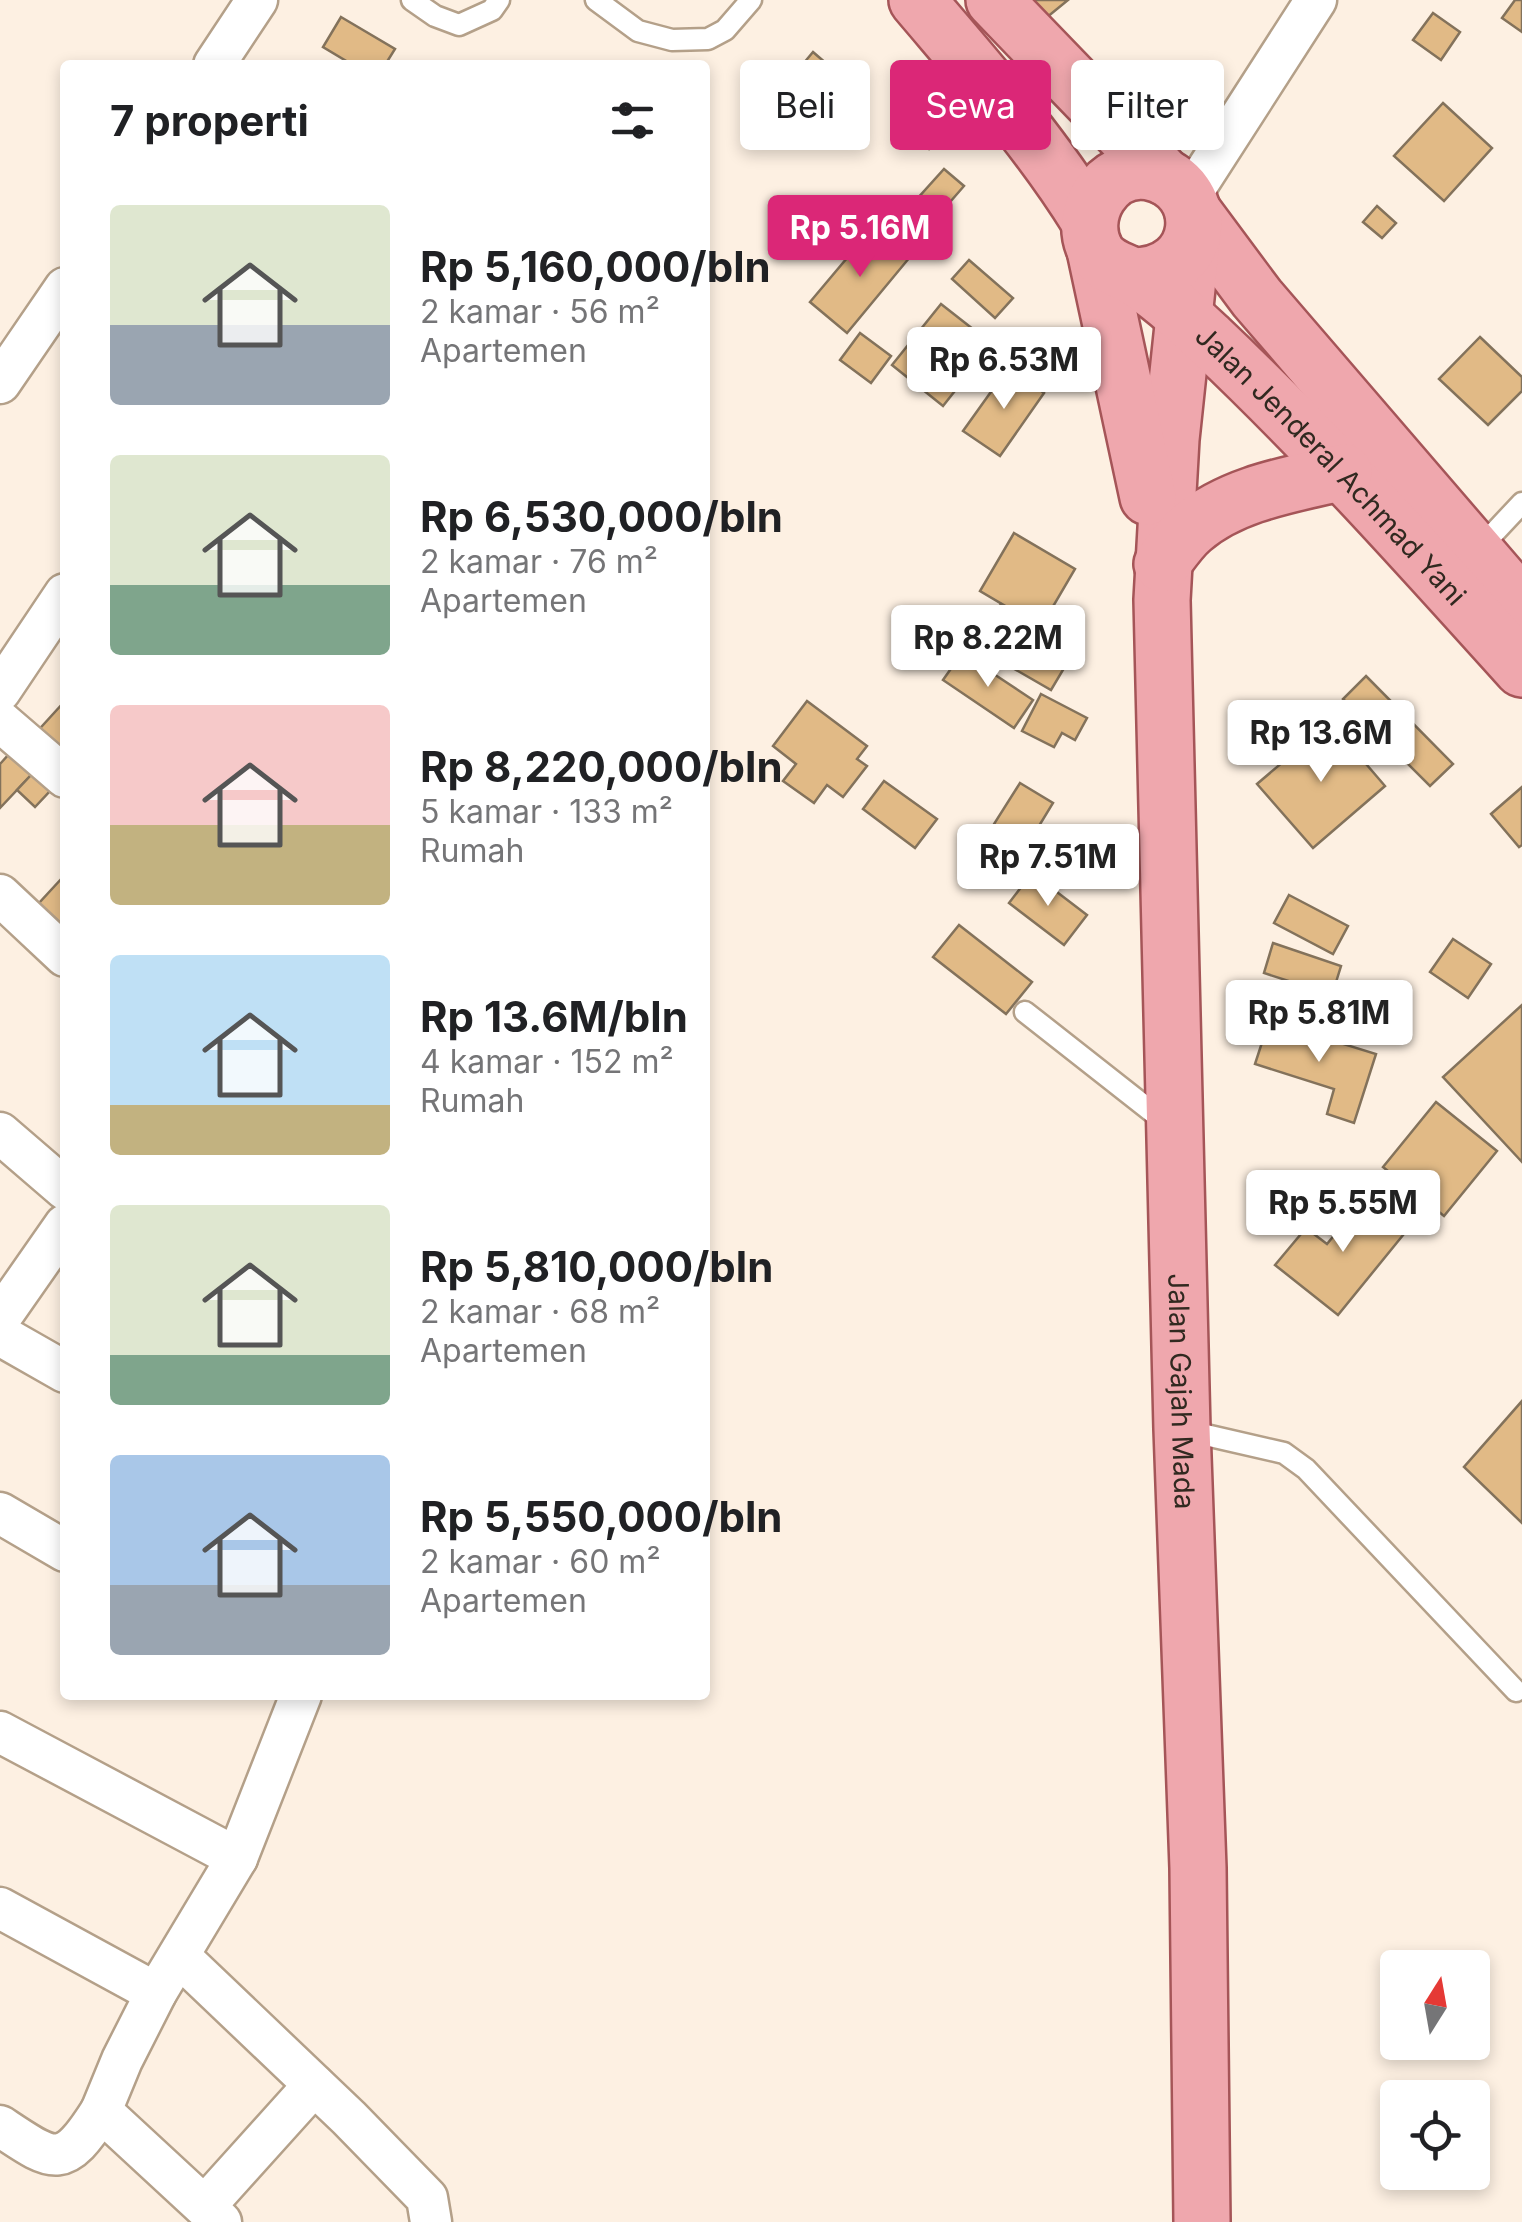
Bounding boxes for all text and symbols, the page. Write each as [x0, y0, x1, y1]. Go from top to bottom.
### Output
chip: Beli [740, 60, 870, 150]
chip: Sewa [890, 60, 1051, 150]
chip: Filter [1071, 60, 1224, 150]
icon: filters [605, 93, 660, 148]
text: 7 properti [110, 95, 309, 146]
pin: Rp 5.16M [757, 195, 963, 280]
text: Rp 5.16M [790, 208, 930, 247]
text: Rp 5,160,000/bln [420, 241, 771, 292]
icon: home [190, 245, 310, 365]
text: 2 kamar · 56 m² [420, 292, 660, 331]
street label: Jalan Jenderal Achmad Yani [1189, 318, 1473, 612]
pin: Rp 6.53M [901, 327, 1107, 412]
text: Apartemen [420, 331, 587, 370]
text: Rp 6.53M [929, 340, 1079, 379]
text: Rp 6,530,000/bln [420, 491, 783, 542]
icon: home [190, 495, 310, 615]
text: 2 kamar · 76 m² [420, 542, 658, 581]
text: Apartemen [420, 581, 587, 620]
pin: Rp 8.22M [885, 605, 1091, 690]
text: Rp 8.22M [913, 618, 1063, 657]
pin: Rp 13.6M [1218, 700, 1424, 785]
text: Rp 13.6M [1250, 713, 1392, 752]
text: Rp 8,220,000/bln [420, 741, 783, 792]
icon: home [190, 745, 310, 865]
text: 5 kamar · 133 m² [420, 792, 673, 831]
pin: Rp 7.51M [945, 824, 1151, 909]
text: Rumah [420, 831, 524, 870]
text: Rp 7.51M [979, 837, 1117, 876]
pin: Rp 5.81M [1216, 980, 1422, 1065]
text: Rp 13.6M/bln [420, 991, 688, 1042]
text: Rp 5.81M [1248, 993, 1390, 1032]
icon: home [190, 995, 310, 1115]
text: 4 kamar · 152 m² [420, 1042, 674, 1081]
text: Rumah [420, 1081, 524, 1120]
pin: Rp 5.55M [1240, 1170, 1446, 1255]
text: Rp 5.55M [1268, 1183, 1418, 1222]
text: Rp 5,810,000/bln [420, 1241, 773, 1292]
icon: home [190, 1245, 310, 1365]
street label: Jalan Gajah Mada [1161, 1273, 1202, 1510]
text: 2 kamar · 68 m² [420, 1292, 660, 1331]
text: Apartemen [420, 1331, 587, 1370]
text: Rp 5,550,000/bln [420, 1491, 783, 1542]
icon: home [190, 1495, 310, 1615]
text: 2 kamar · 60 m² [420, 1542, 661, 1581]
text: Apartemen [420, 1581, 587, 1620]
north arrow [1380, 1950, 1490, 2060]
map controls [1380, 1950, 1490, 2190]
button: locate [1380, 2080, 1490, 2190]

